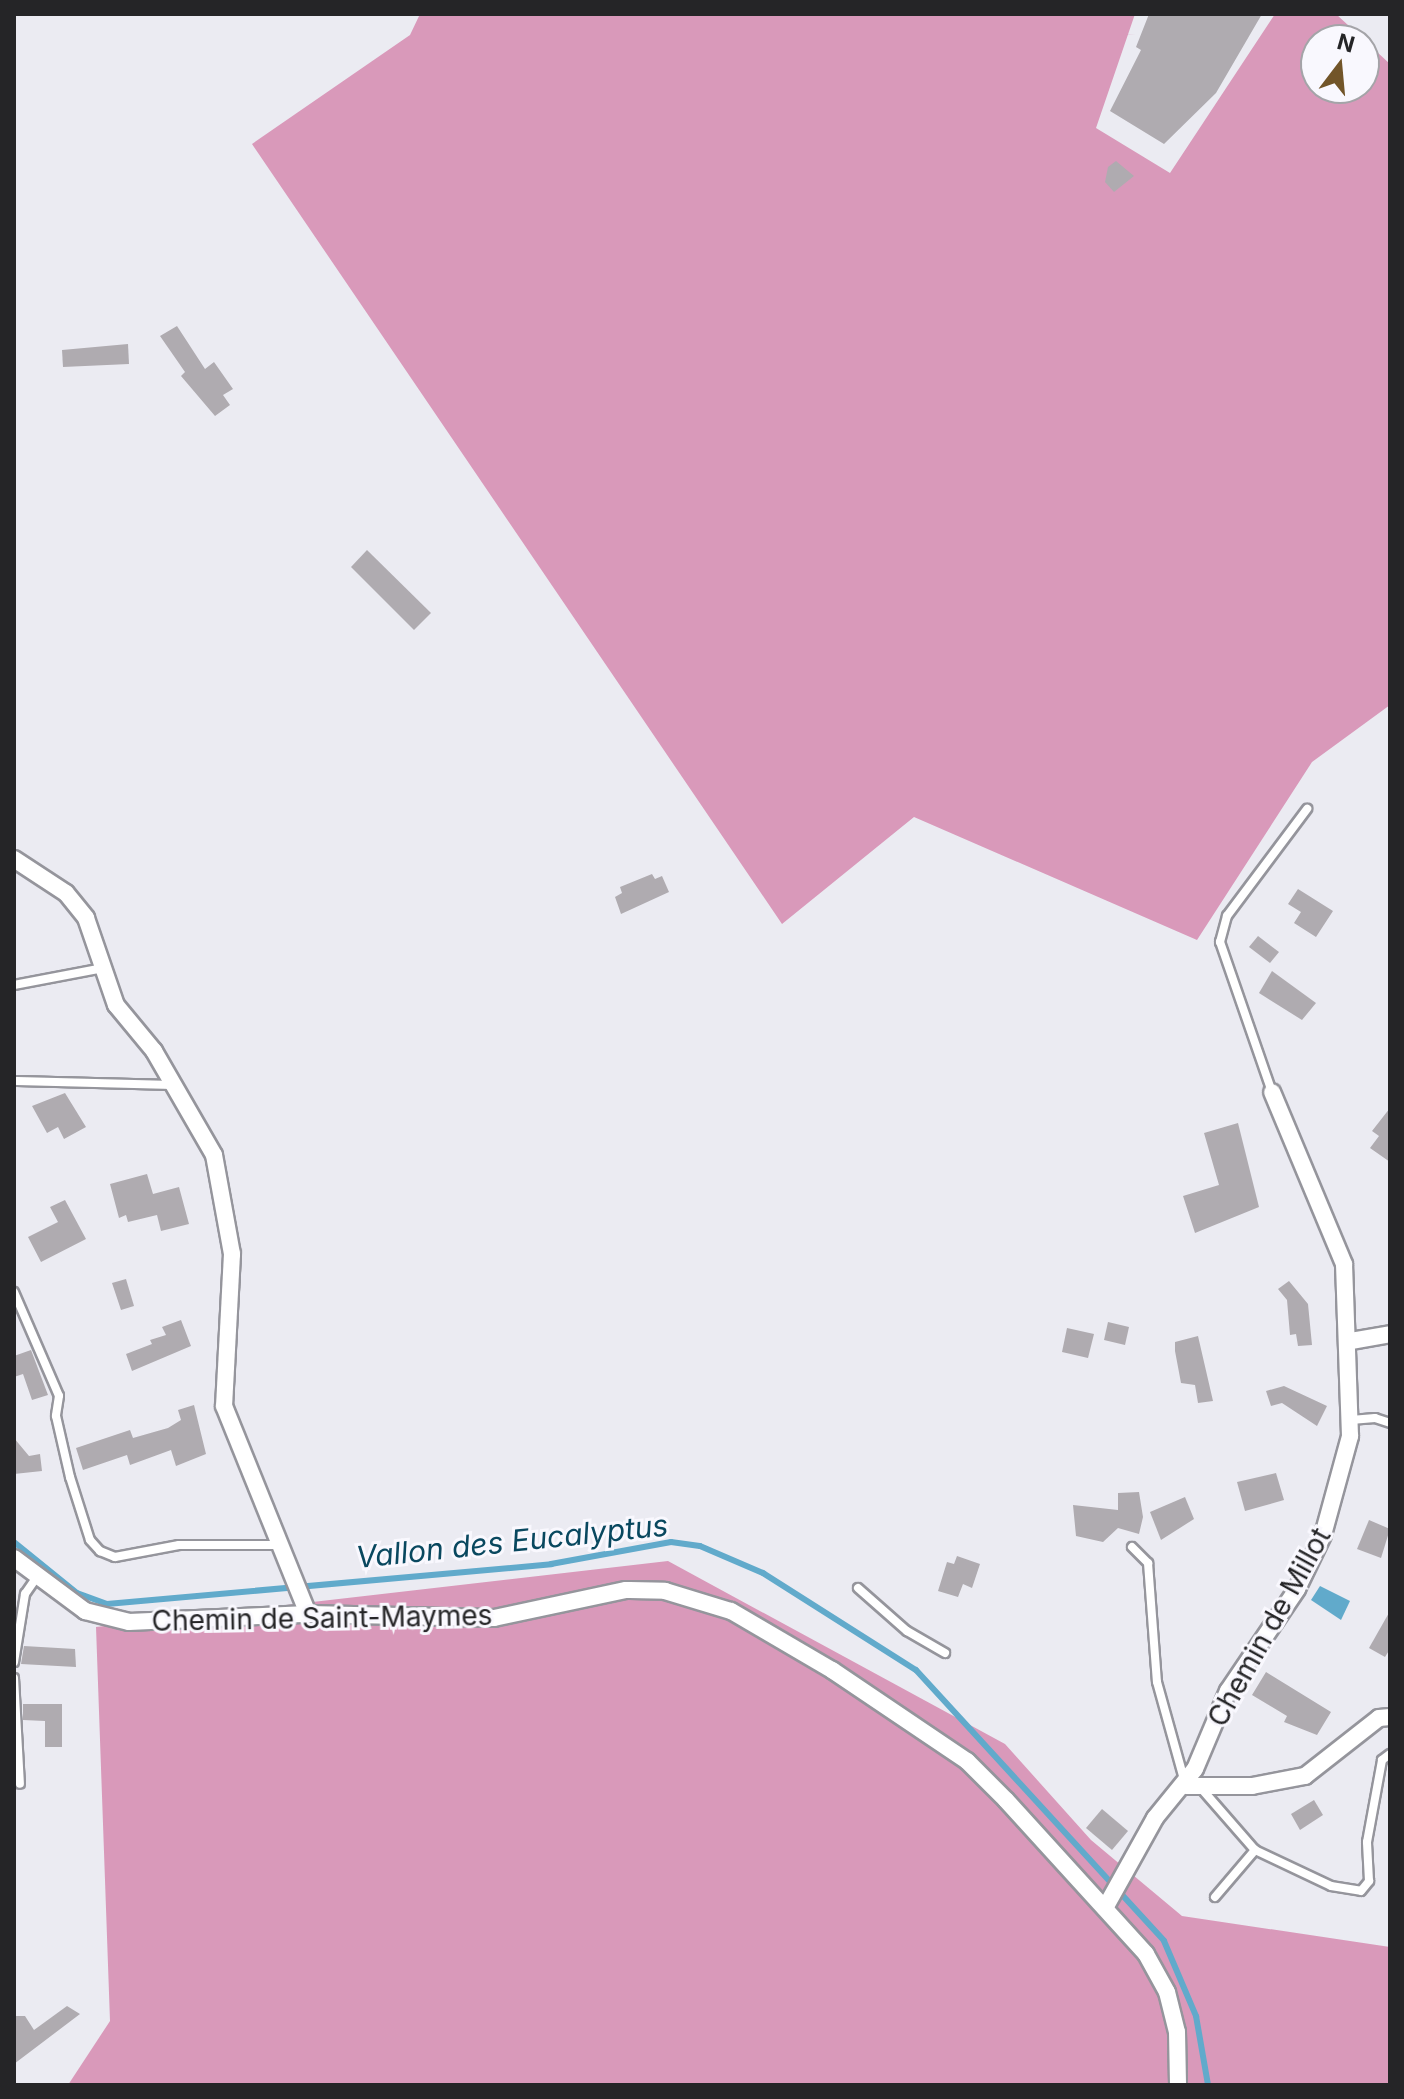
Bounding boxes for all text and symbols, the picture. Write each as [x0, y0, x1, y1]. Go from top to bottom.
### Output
north arrow [1300, 24, 1380, 104]
text: N [1334, 28, 1358, 58]
water label: Vallon des Eucalyptus [354, 1507, 670, 1575]
street label: Chemin de Millot [1200, 1522, 1338, 1732]
street label: Chemin de Saint-Maymes [151, 1598, 493, 1638]

